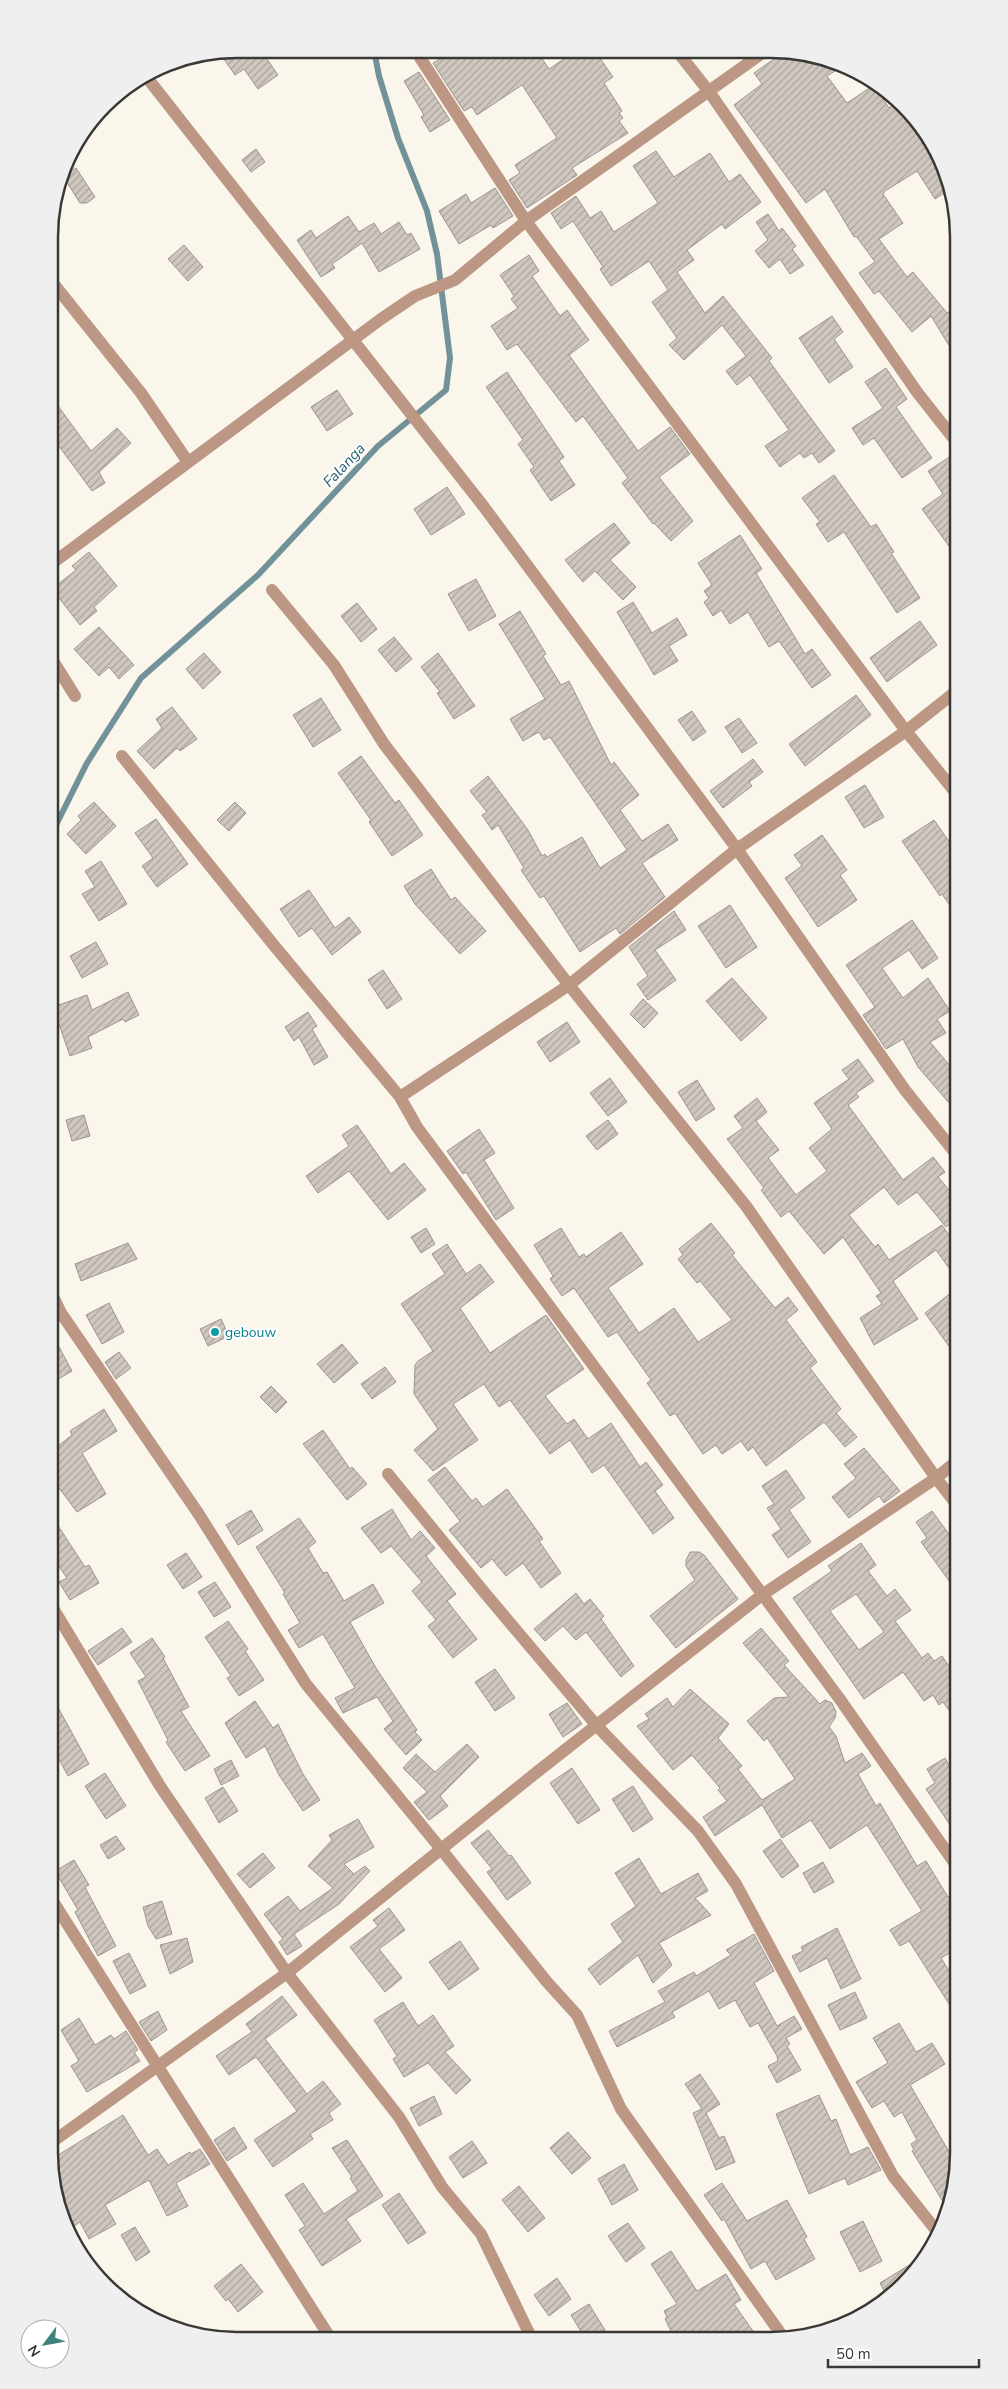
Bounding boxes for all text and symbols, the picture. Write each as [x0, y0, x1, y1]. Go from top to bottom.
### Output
water label: Falanga [318, 439, 370, 491]
place label: gebouw [225, 1323, 276, 1342]
marker: gebouw [209, 1326, 221, 1338]
north arrow [20, 2319, 70, 2369]
scale bar [828, 2336, 979, 2368]
text: N [24, 2341, 45, 2360]
text: 50 m [836, 2344, 871, 2364]

